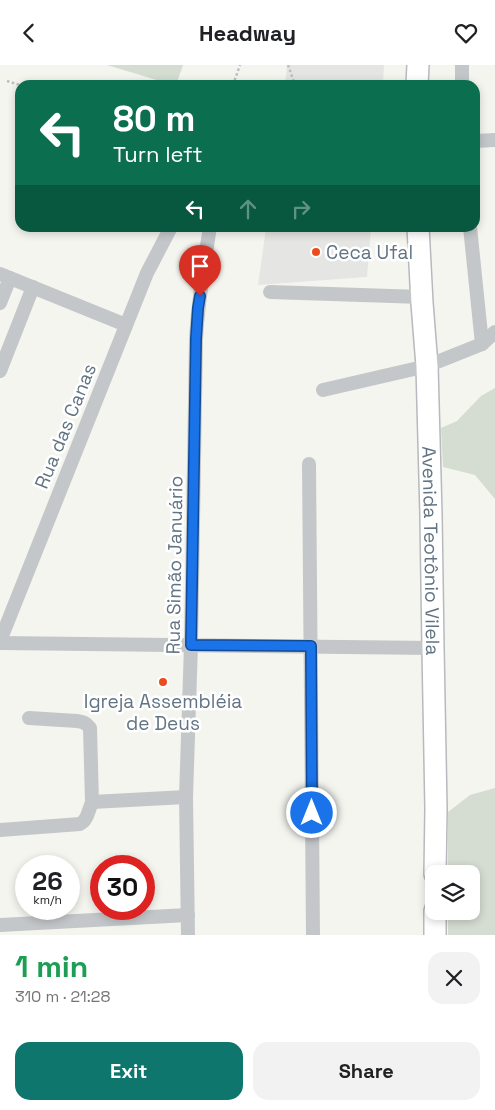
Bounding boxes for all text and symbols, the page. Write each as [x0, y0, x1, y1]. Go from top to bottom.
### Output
icon: back [15, 19, 43, 47]
text: Headway [199, 19, 296, 47]
icon: heart [452, 19, 480, 47]
text: 80 m [113, 97, 195, 141]
icon: left [30, 100, 95, 165]
text: Turn left [113, 140, 203, 168]
icon: left [181, 195, 209, 223]
icon: ahead [234, 195, 262, 223]
icon: right [287, 195, 315, 223]
place label: Ceca Ufal [326, 240, 413, 265]
pin [179, 245, 221, 296]
marker: Ceca Ufal [310, 246, 322, 258]
icon: arrive [186, 252, 214, 280]
street label: Rua das Canas [29, 360, 102, 493]
street label: Avenida Teotônio Vilela [416, 446, 445, 656]
street label: Rua Simão Januário [160, 475, 189, 655]
marker: Igreja Assembléia de Deus [157, 676, 169, 688]
place label: Igreja Assembléia de Deus [84, 689, 242, 736]
position arrow [285, 786, 337, 838]
speed limit sign: 30 [90, 855, 155, 920]
text: 26 [32, 865, 63, 897]
map controls [425, 865, 480, 920]
button: layers [425, 865, 480, 920]
text: km/h [33, 892, 62, 908]
text: 1 min [15, 947, 88, 986]
button: close [428, 952, 480, 1004]
text: 310 m · 21:28 [15, 986, 110, 1007]
button: Exit [15, 1042, 243, 1100]
button: Share [253, 1042, 480, 1100]

